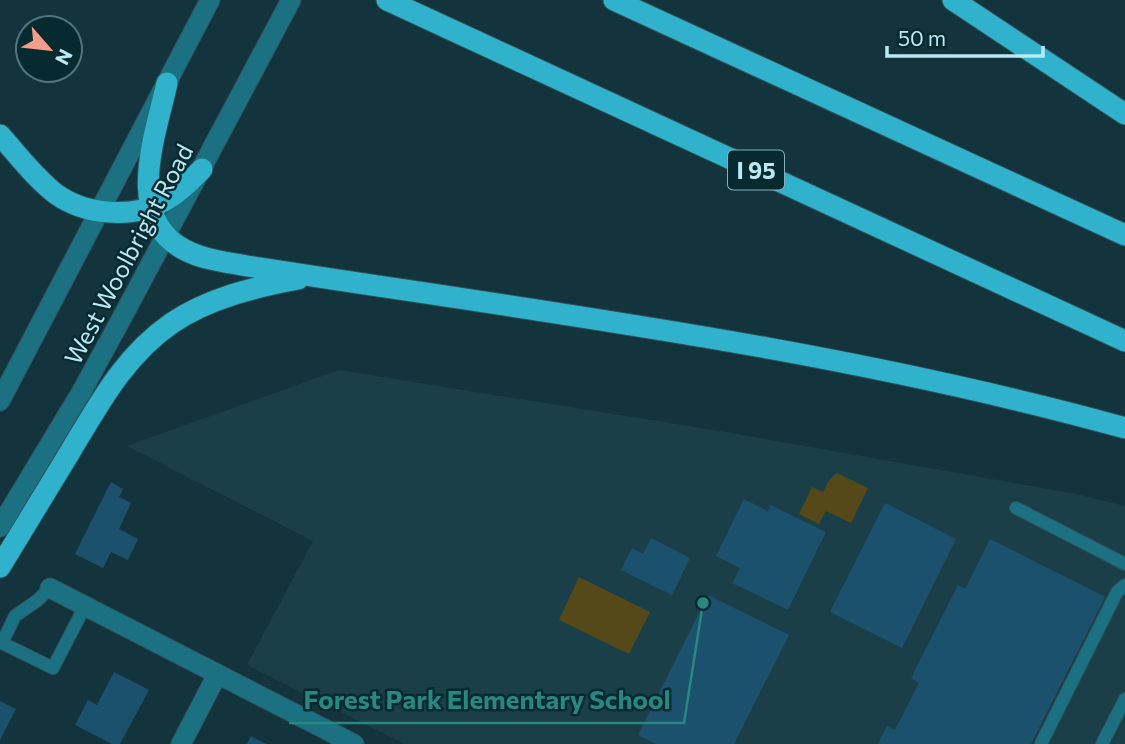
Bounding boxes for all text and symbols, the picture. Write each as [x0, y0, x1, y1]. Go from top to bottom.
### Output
north arrow [14, 14, 84, 84]
scale bar [887, 14, 1043, 58]
text: 50 m [898, 25, 946, 50]
text: N [51, 46, 78, 69]
street label: West Woolbright Road [58, 139, 198, 369]
road number: I 95 [728, 150, 784, 190]
callout: Forest Park Elementary School [289, 676, 684, 723]
text: Forest Park Elementary School [303, 683, 671, 714]

